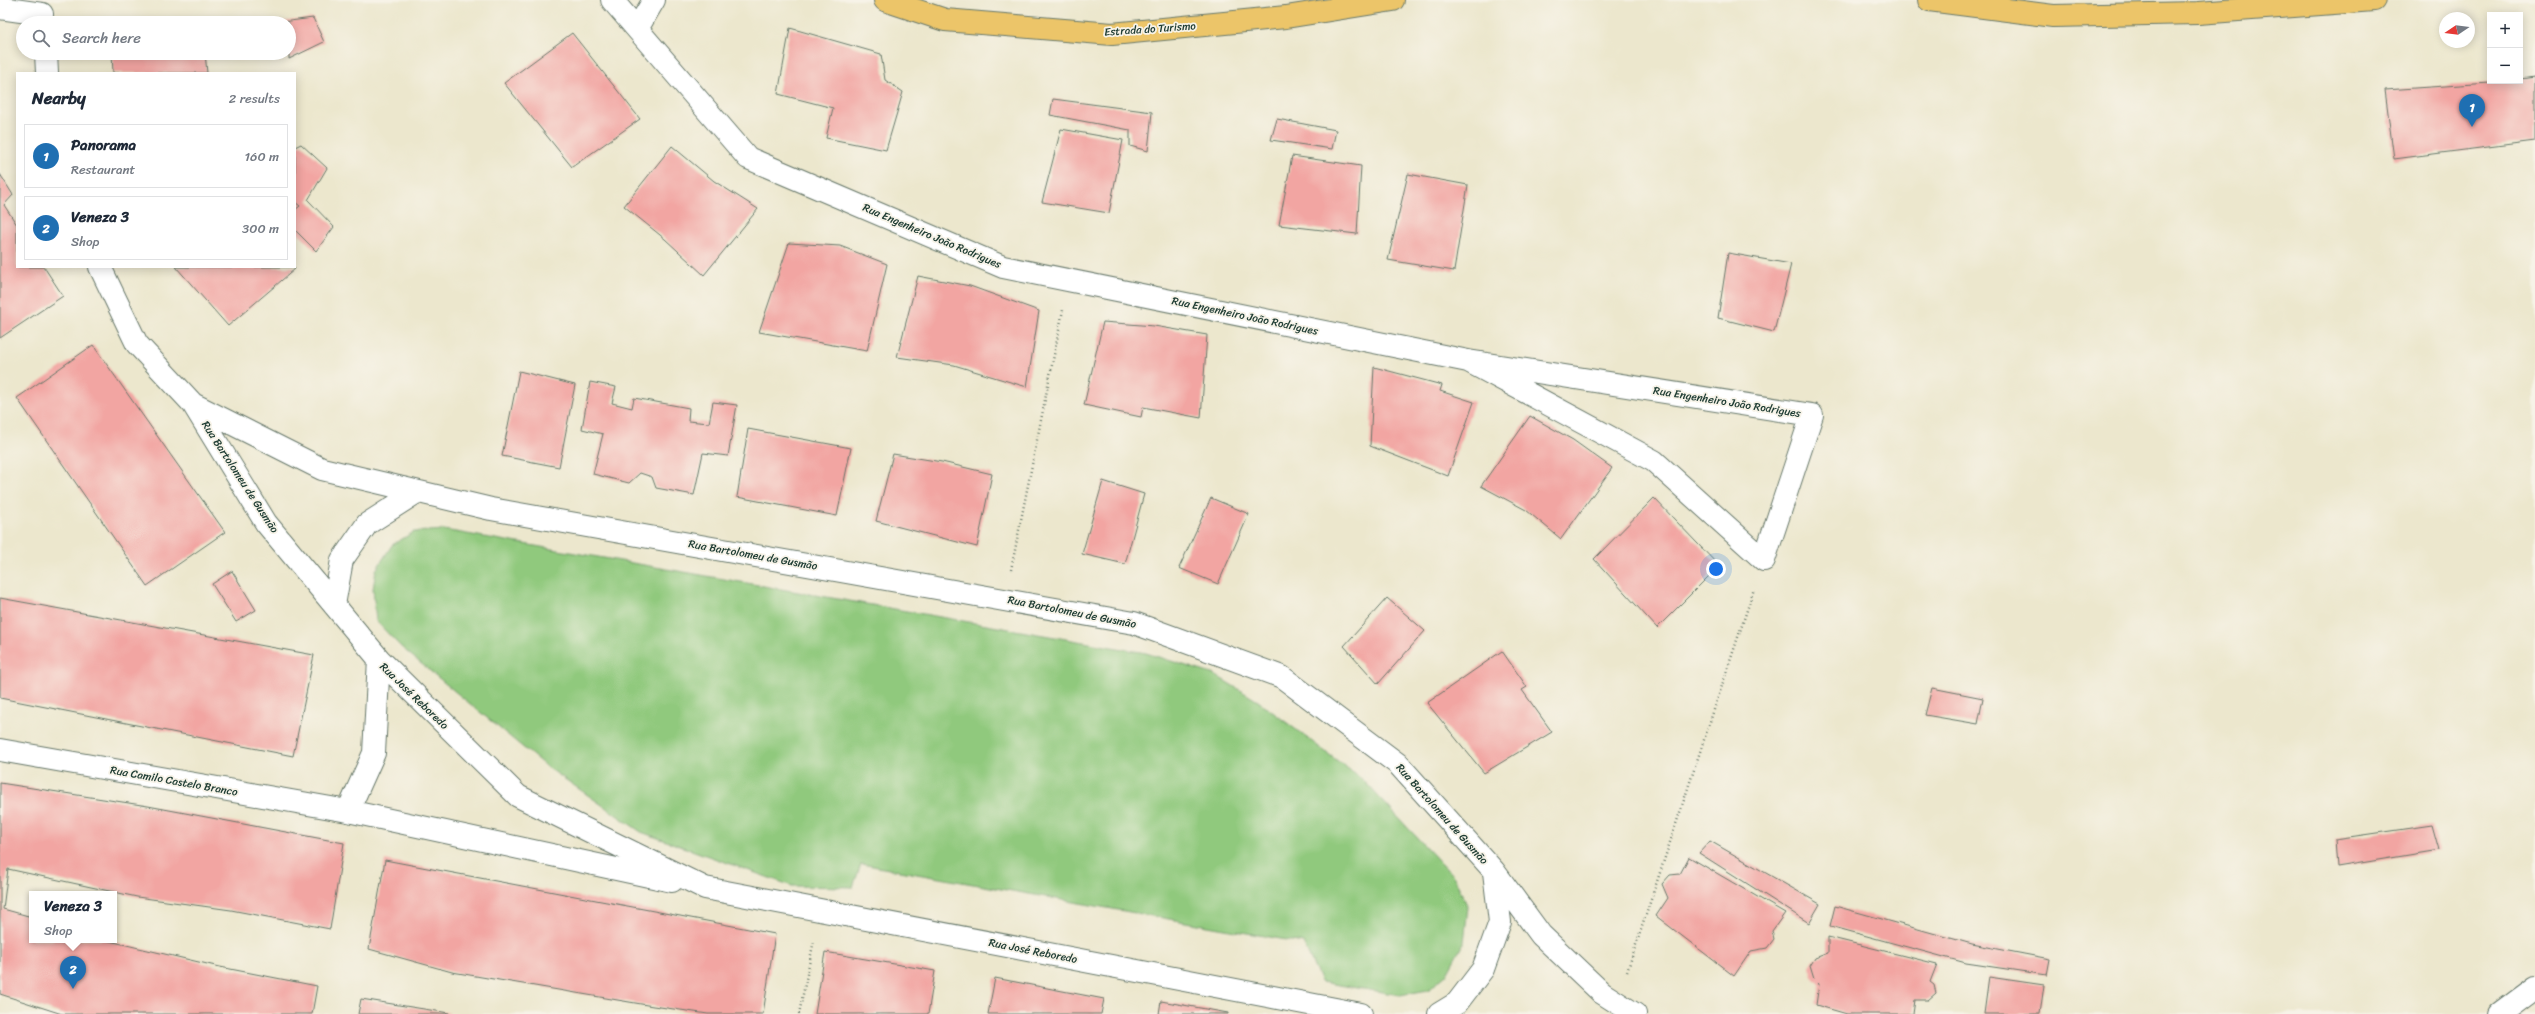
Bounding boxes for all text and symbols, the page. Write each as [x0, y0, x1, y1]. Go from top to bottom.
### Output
north arrow [2439, 12, 2475, 48]
map controls [2487, 12, 2523, 84]
button: + [2487, 12, 2523, 48]
search box [16, 16, 296, 60]
street label: Estrada do Turismo [1104, 16, 1197, 42]
text: Search here [62, 25, 141, 51]
icon: search [30, 27, 52, 49]
button: − [2487, 48, 2523, 84]
text: Nearby [32, 83, 86, 113]
text: 2 results [229, 87, 280, 110]
pin: 1 [2459, 94, 2485, 127]
text: Panorama [71, 132, 136, 158]
text: 1 [43, 145, 49, 168]
text: 160 m [244, 145, 279, 168]
text: Restaurant [71, 158, 135, 181]
street label: Rua Engenheiro João Rodrigues [860, 198, 1005, 274]
text: Veneza 3 [71, 204, 129, 230]
text: 2 [42, 217, 50, 240]
text: 300 m [242, 217, 279, 240]
text: Shop [71, 230, 99, 253]
street label: Rua Engenheiro João Rodrigues [1170, 291, 1321, 341]
street label: Rua Engenheiro João Rodrigues [1652, 381, 1803, 423]
street label: Rua Bartolomeu de Gusmão [196, 417, 284, 537]
street label: Rua Bartolomeu de Gusmão [687, 534, 819, 576]
your location [1706, 559, 1726, 579]
street label: Rua Bartolomeu de Gusmão [1006, 590, 1138, 634]
street label: Rua José Reboredo [375, 658, 453, 734]
street label: Rua Bartolomeu de Gusmão [1391, 759, 1493, 869]
street label: Rua Camilo Castelo Branco [109, 760, 240, 802]
popup [29, 891, 117, 943]
text: Veneza 3 [44, 893, 102, 919]
text: Shop [44, 919, 72, 942]
street label: Rua José Reboredo [987, 933, 1079, 969]
pin: 2 [60, 956, 86, 989]

